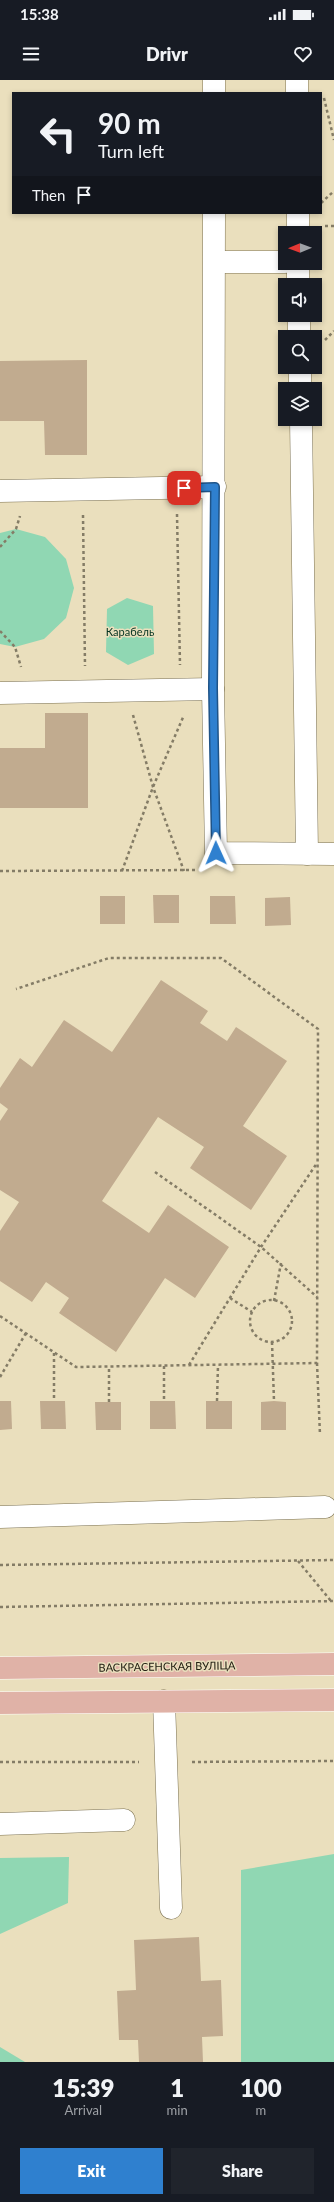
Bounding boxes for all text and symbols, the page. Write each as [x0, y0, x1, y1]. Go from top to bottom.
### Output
text: 15:38 [20, 5, 59, 23]
icon: menu [20, 43, 42, 65]
text: Drivr [146, 43, 188, 65]
icon: heart [292, 43, 314, 65]
text: 90 m [98, 106, 161, 140]
icon: left [32, 108, 84, 160]
text: Turn left [98, 140, 164, 162]
icon: arrive [73, 184, 95, 206]
text: Then [32, 186, 65, 204]
north arrow [278, 226, 322, 270]
map controls [278, 226, 322, 426]
button: sound [278, 278, 322, 322]
button: search [278, 330, 322, 374]
button: layers [278, 382, 322, 426]
pin [167, 471, 201, 505]
icon: arrive [173, 477, 195, 499]
park label: Карабель [106, 625, 154, 638]
position arrow [195, 832, 237, 874]
street label: ВАСКРАСЕНСКАЯ ВУЛІЦА [98, 1658, 236, 1674]
text: 15:39 [52, 2073, 114, 2102]
text: 1 [170, 2073, 184, 2102]
text: 100 [240, 2073, 282, 2102]
text: Arrival [65, 2102, 102, 2118]
text: min [167, 2102, 188, 2118]
text: m [255, 2102, 266, 2118]
button: Exit [20, 2148, 163, 2194]
button: Share [171, 2148, 314, 2194]

